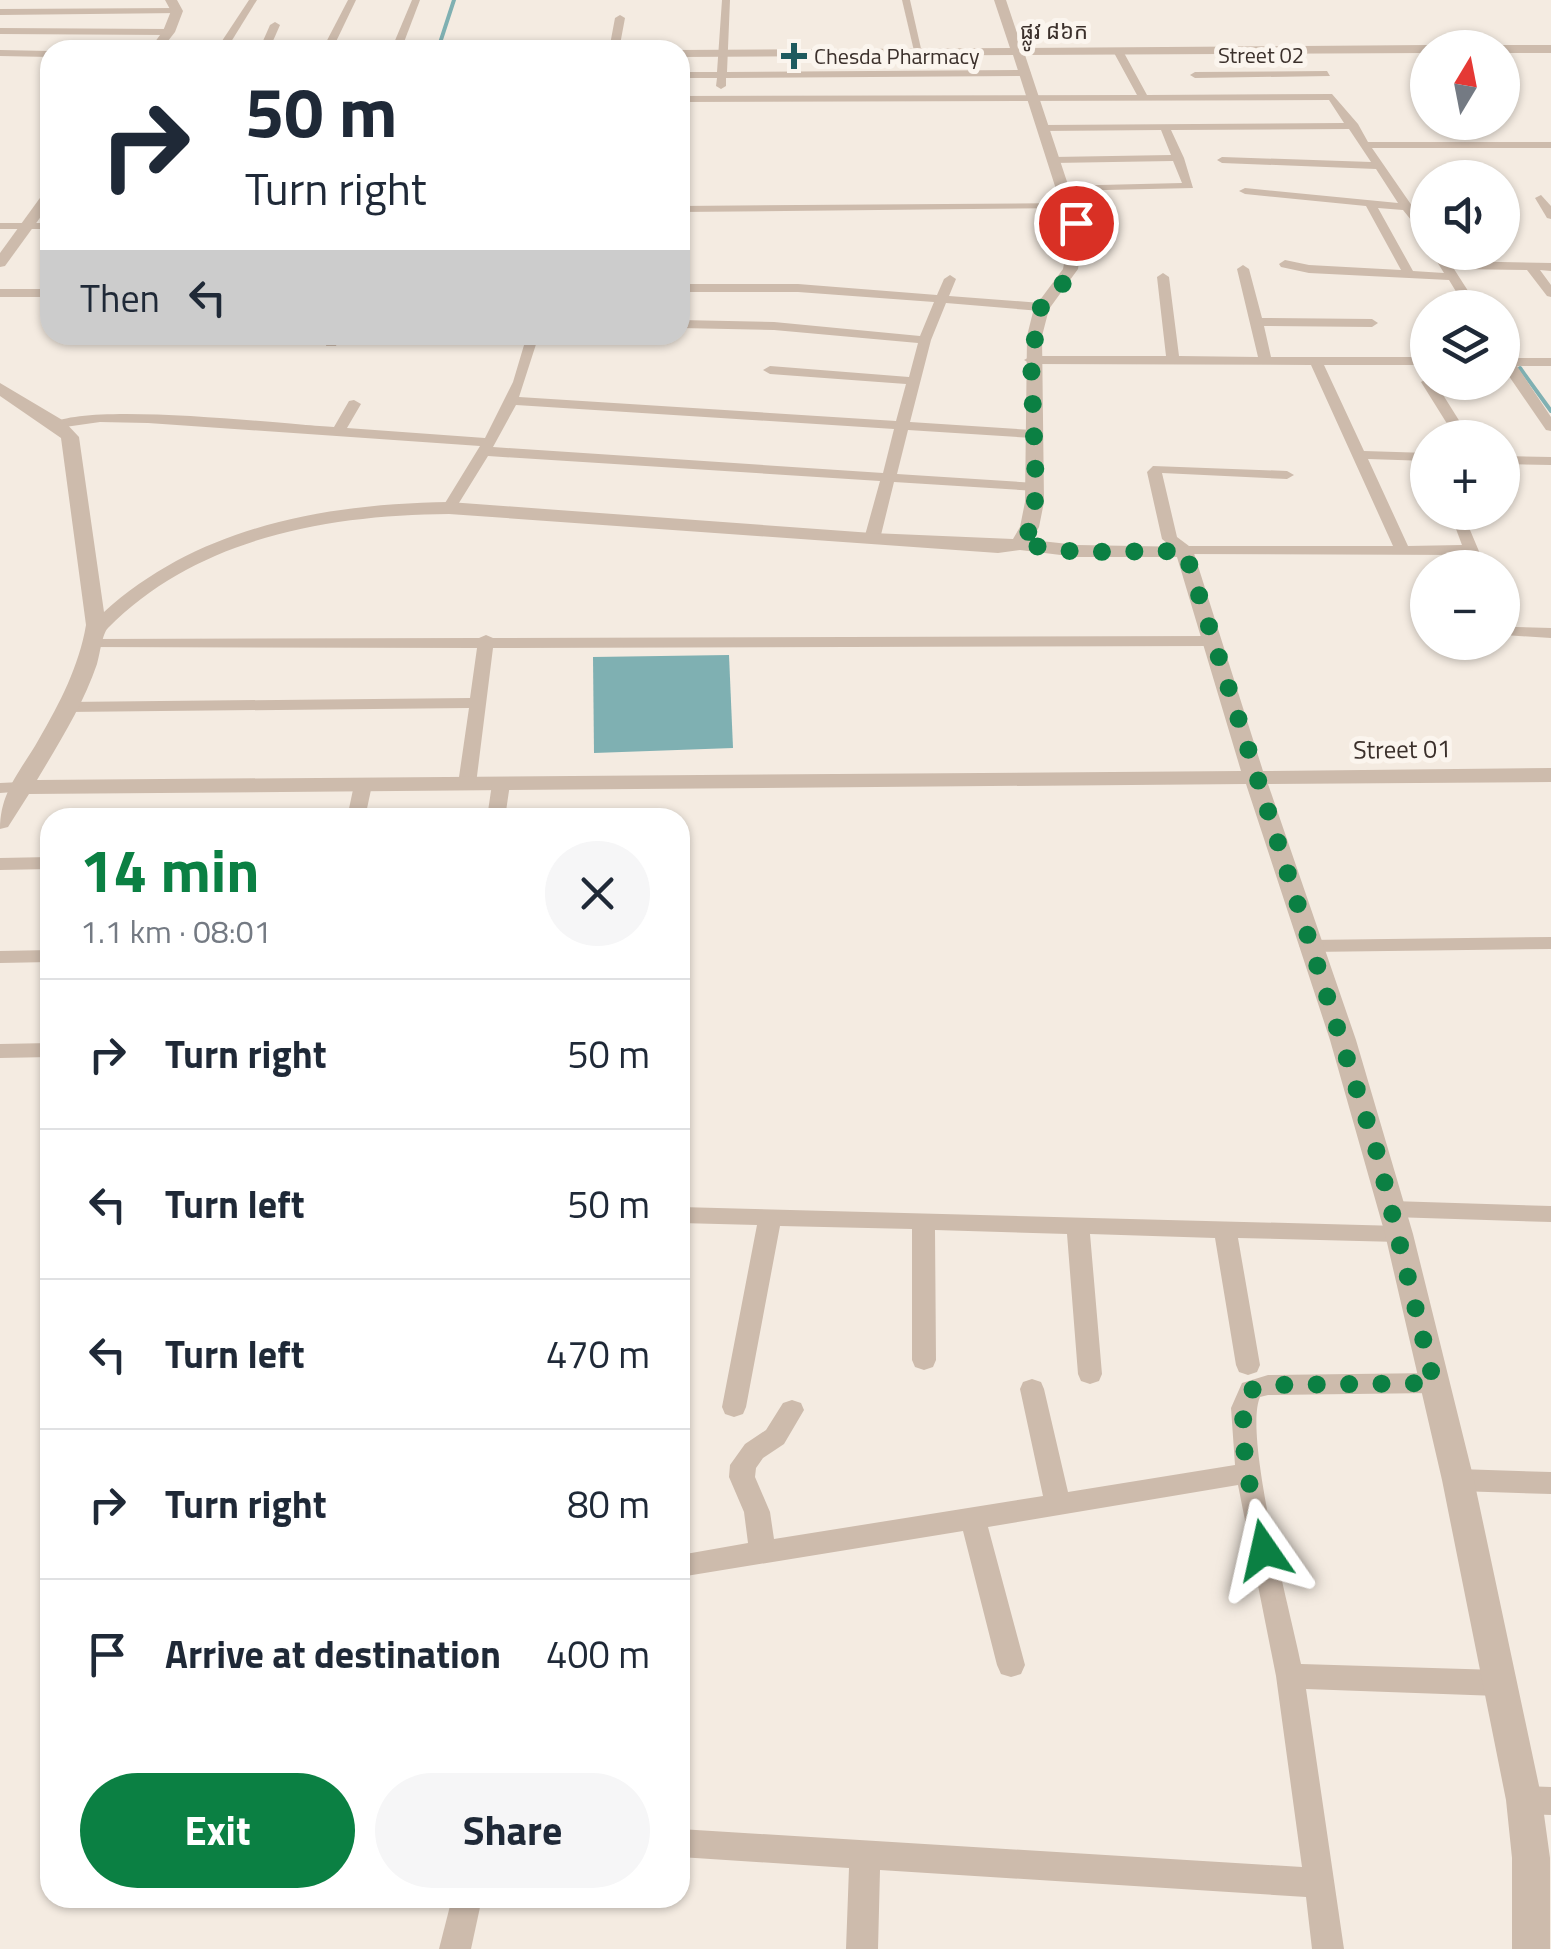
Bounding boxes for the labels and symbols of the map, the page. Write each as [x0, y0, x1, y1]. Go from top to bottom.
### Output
street label: ផ្លូវ ៨៦ក [1020, 14, 1088, 52]
north arrow [1410, 30, 1520, 140]
street label: Street 02 [1218, 38, 1304, 72]
place label: Chesda Pharmacy [814, 39, 980, 73]
marker: Chesda Pharmacy [783, 45, 805, 67]
pin [1034, 181, 1119, 266]
street label: Street 01 [1353, 729, 1451, 769]
position arrow [1212, 1498, 1316, 1602]

